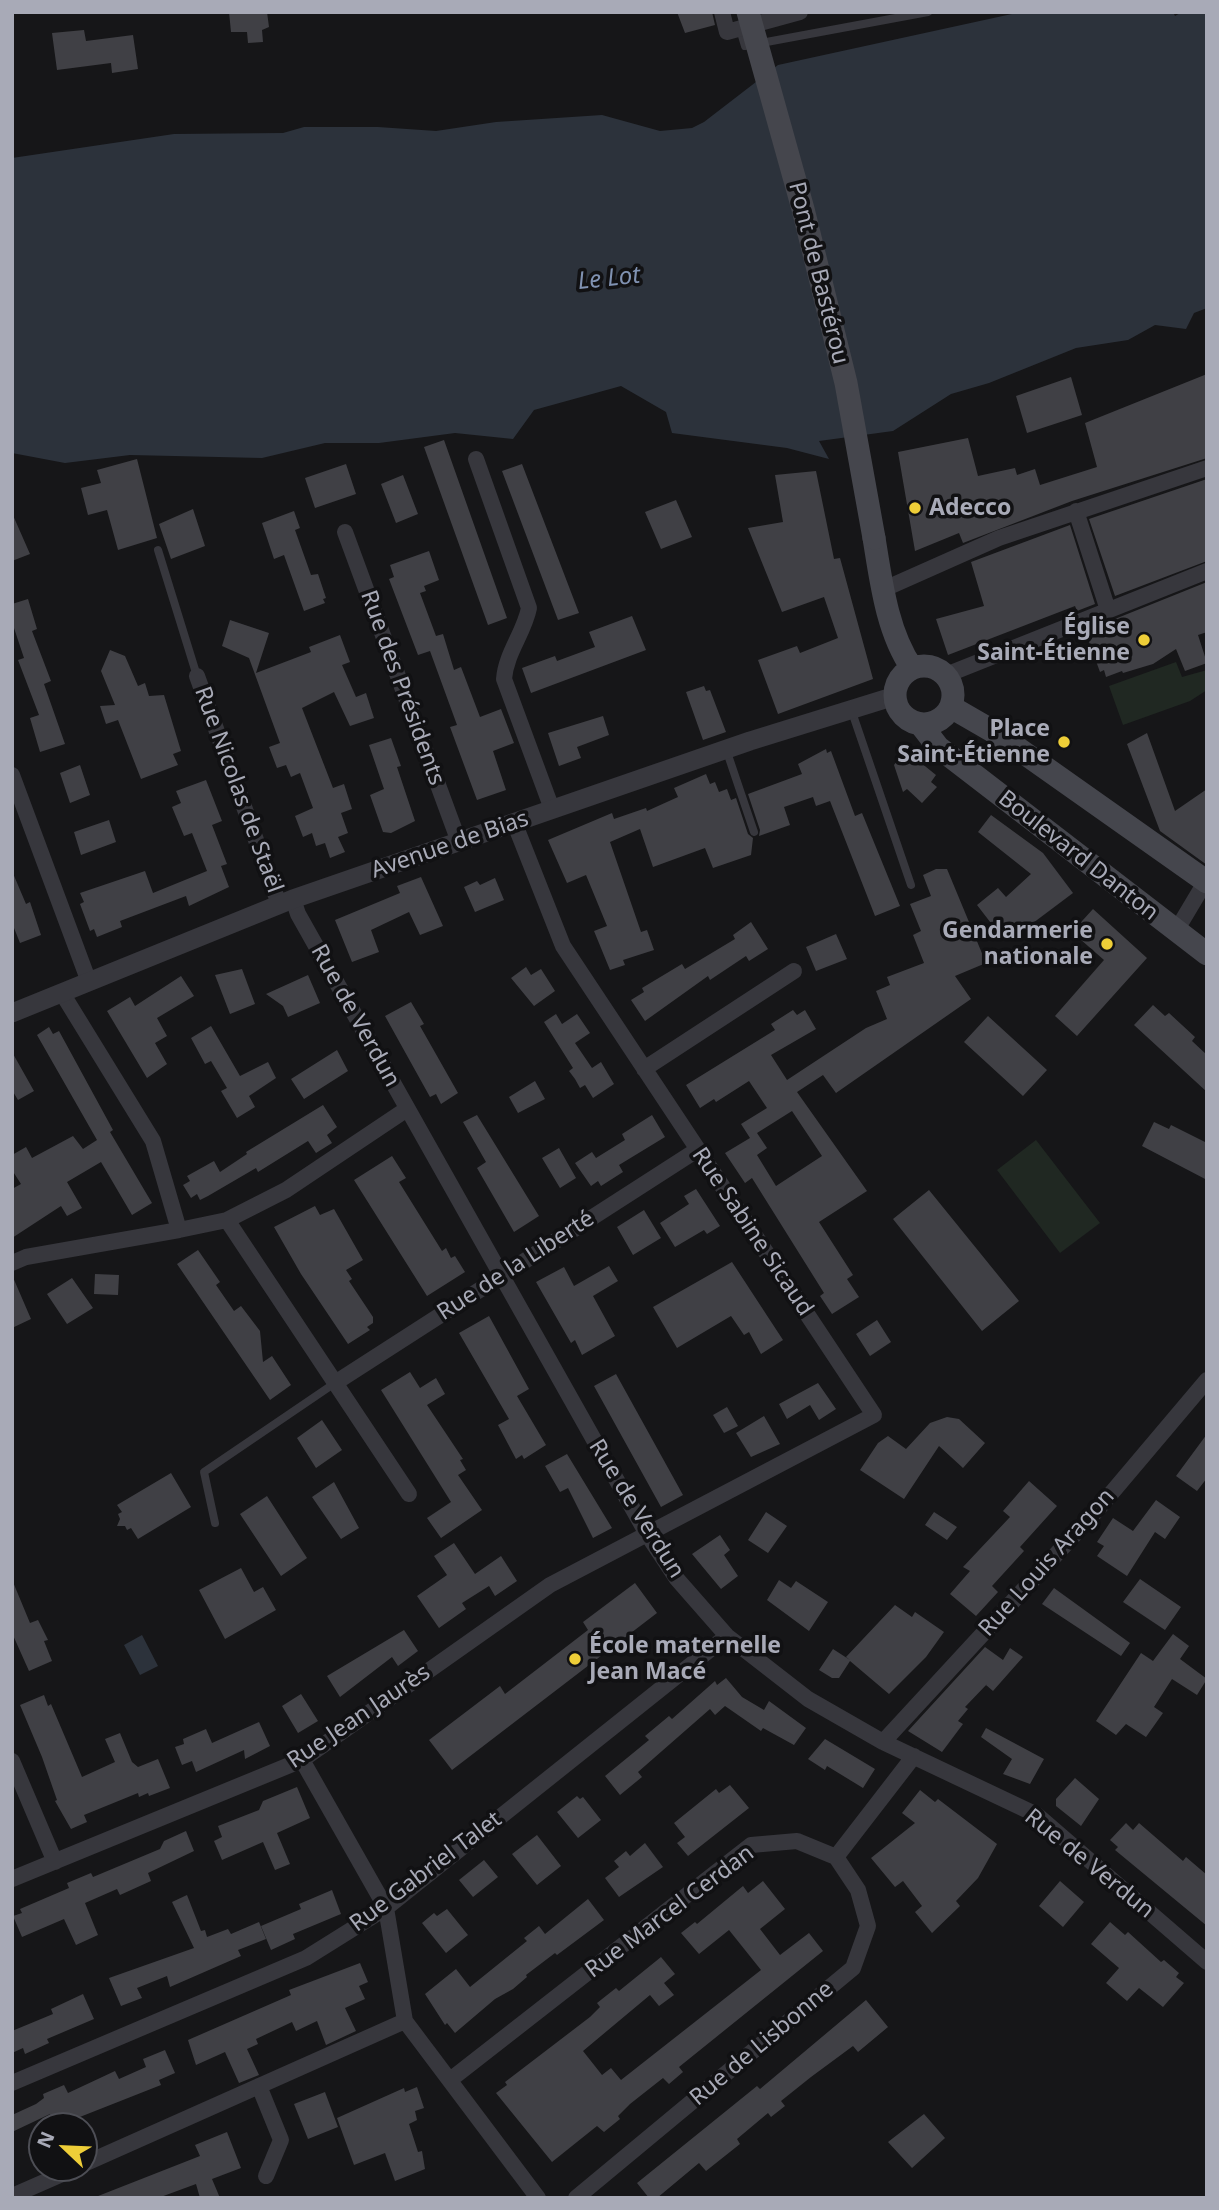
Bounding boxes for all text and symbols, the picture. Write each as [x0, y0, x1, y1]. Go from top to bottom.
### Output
street label: Pont de Bastérou [782, 179, 854, 367]
water label: Le Lot [576, 261, 642, 297]
place label: Adecco [929, 494, 1011, 522]
marker: Adecco [907, 500, 923, 516]
street label: Rue des Présidents [354, 587, 450, 789]
place label: Église Saint-Étienne [977, 613, 1130, 667]
marker: Église Saint-Étienne [1136, 632, 1152, 648]
street label: Rue Nicolas de Staël [188, 683, 288, 897]
place label: Place Saint-Étienne [897, 715, 1050, 769]
marker: Place Saint-Étienne [1056, 734, 1072, 750]
street label: Boulevard Danton [992, 785, 1164, 927]
street label: Avenue de Bias [368, 805, 532, 885]
place label: Gendarmerie nationale [942, 917, 1093, 971]
marker: Gendarmerie nationale [1099, 936, 1115, 952]
street label: Rue de Verdun [305, 940, 405, 1092]
street label: Rue Sabine Sicaud [685, 1143, 819, 1321]
street label: Rue de la Liberté [432, 1205, 600, 1327]
street label: Rue de Verdun [582, 1434, 690, 1584]
street label: Rue Louis Aragon [973, 1483, 1121, 1643]
place label: École maternelle Jean Macé [589, 1632, 781, 1686]
marker: École maternelle Jean Macé [567, 1651, 583, 1667]
street label: Rue Jean Jaurès [282, 1659, 436, 1775]
street label: Rue de Verdun [1019, 1803, 1159, 1925]
street label: Rue Gabriel Talet [345, 1806, 507, 1938]
street label: Rue Marcel Cerdan [580, 1840, 760, 1984]
street label: Rue de Lisbonne [685, 1976, 839, 2112]
north arrow [28, 2112, 98, 2182]
text: N [31, 2127, 60, 2152]

